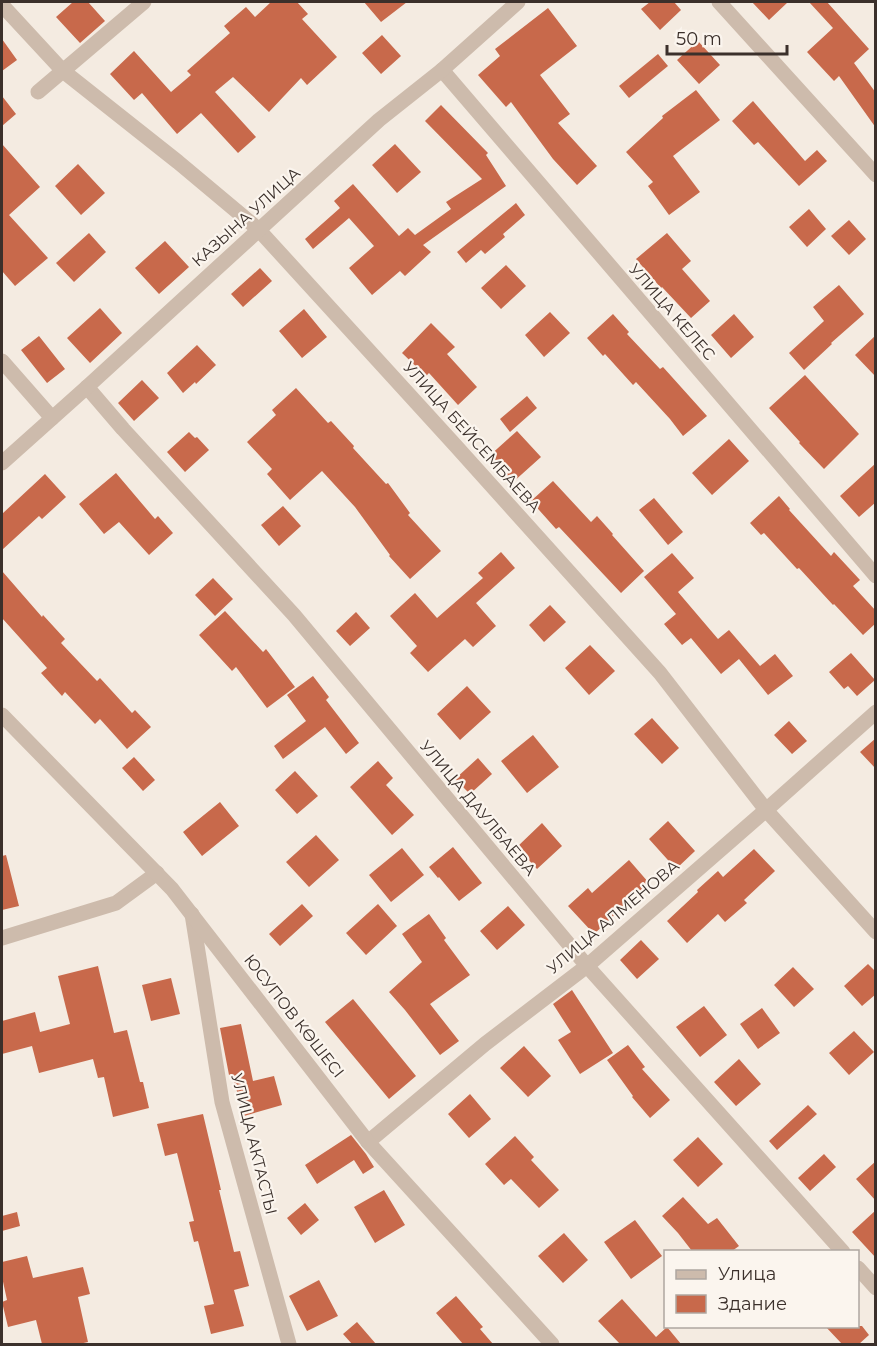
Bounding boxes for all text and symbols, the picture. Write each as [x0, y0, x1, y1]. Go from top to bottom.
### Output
scale bar [667, 18, 787, 56]
text: 50 m [676, 28, 722, 50]
street label: КАЗЫНА УЛИЦА [188, 163, 304, 271]
street label: УЛИЦА КЕЛЕС [625, 260, 719, 364]
street label: УЛИЦА БЕЙСЕМБАЕВА [399, 358, 545, 516]
street label: УЛИЦА ДАУЛБАЕВА [416, 737, 540, 880]
street label: УЛИЦА АЛМЕНОВА [543, 856, 683, 978]
street label: ЮСУПОВ КӨШЕСІ [240, 951, 348, 1081]
street label: УЛИЦА АКТАСТЫ [227, 1071, 281, 1217]
legend [664, 1250, 859, 1328]
text: Улица [718, 1263, 776, 1285]
text: Здание [718, 1293, 787, 1315]

